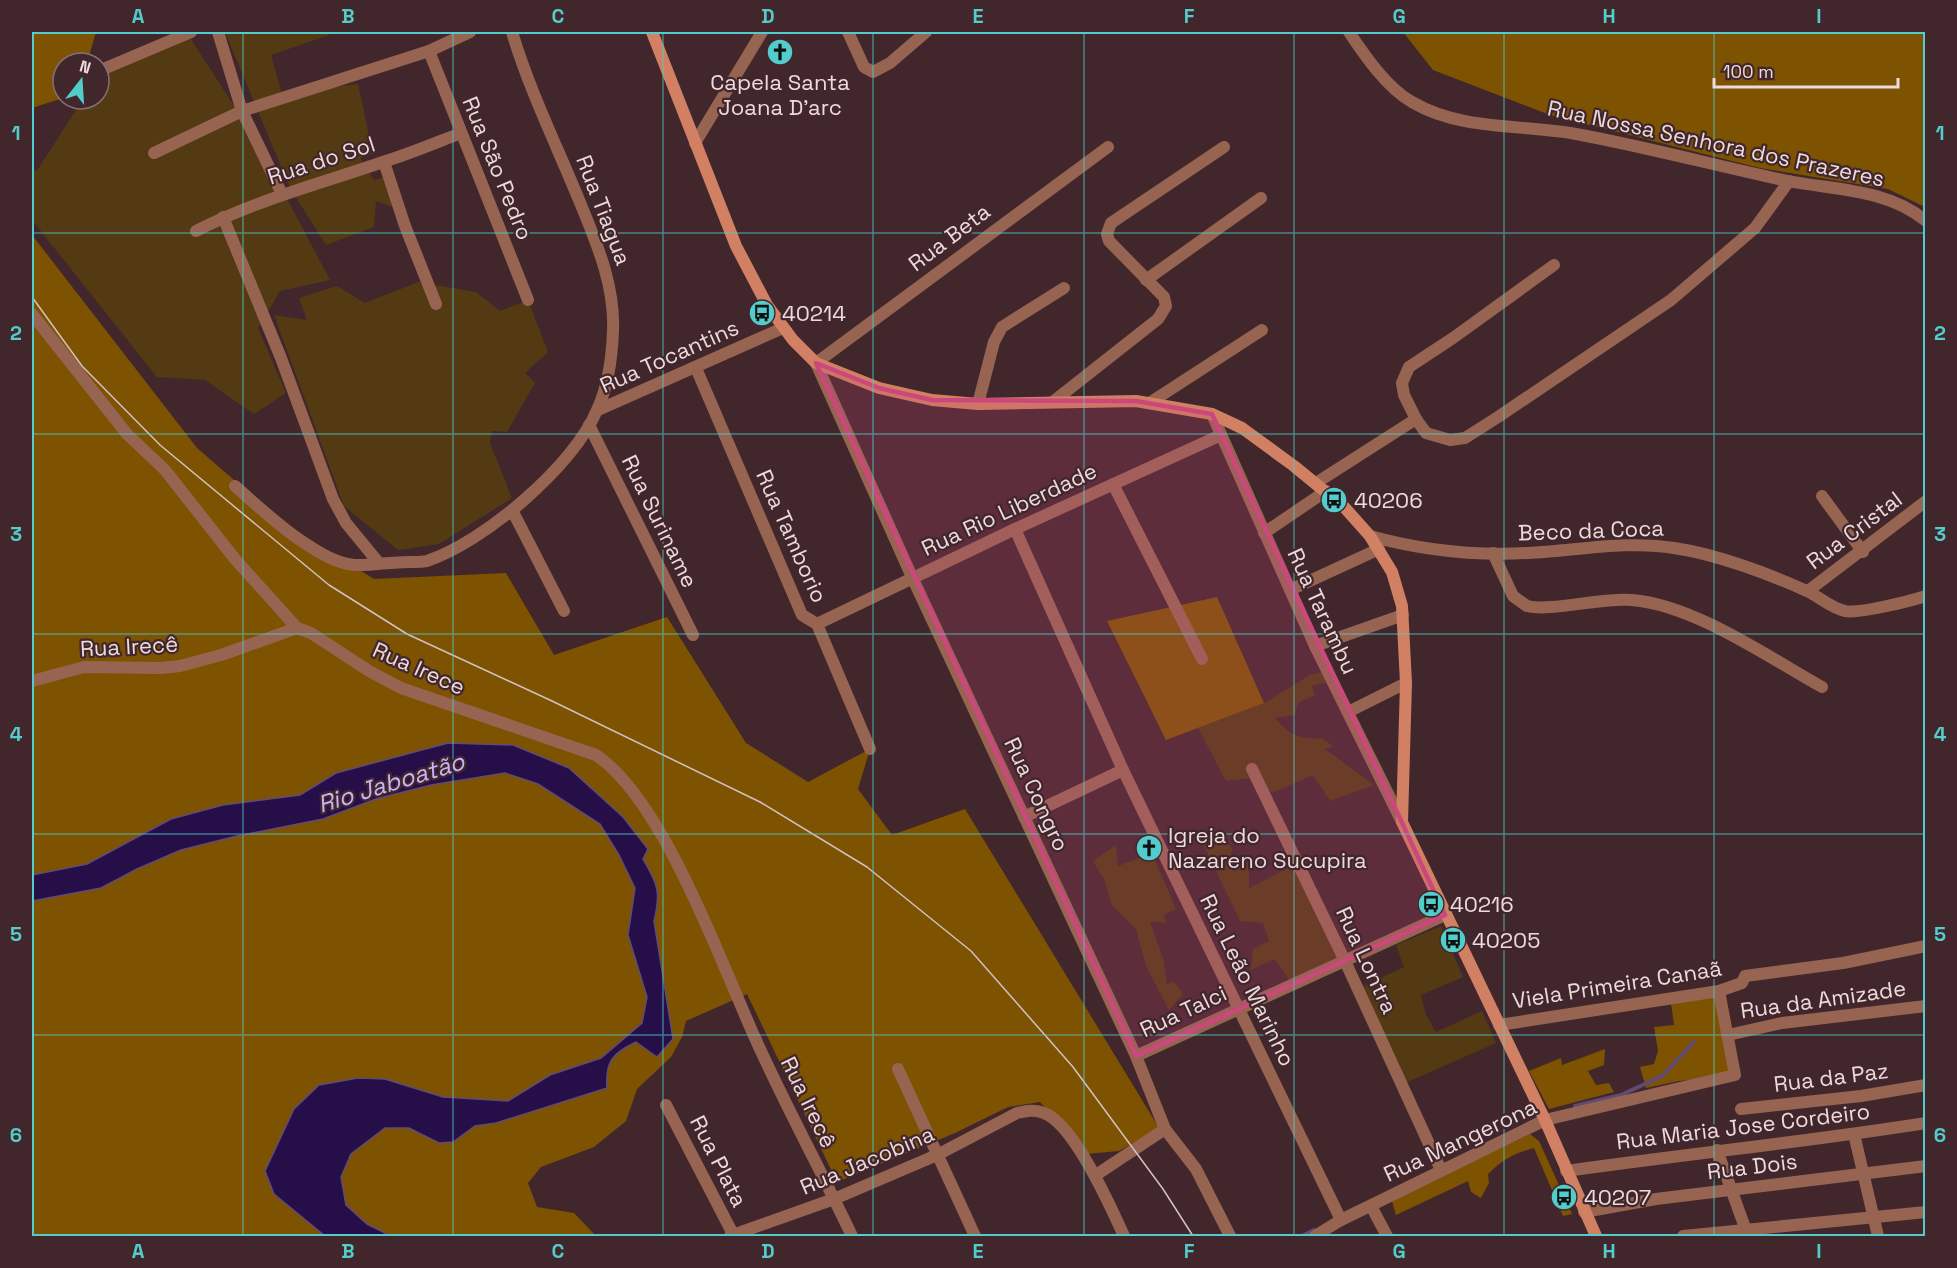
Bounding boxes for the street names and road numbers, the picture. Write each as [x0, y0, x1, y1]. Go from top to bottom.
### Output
street label: Rua São Pedro [456, 92, 540, 244]
street label: Rua Nossa Senhora dos Prazeres [1545, 94, 1887, 192]
street label: Rua do Sol [264, 129, 378, 191]
street label: Rua Tiagua [570, 151, 638, 269]
street label: Rua Beta [902, 197, 996, 277]
street label: Rua Tocantins [595, 313, 743, 399]
street label: Rua Suriname [616, 450, 704, 592]
street label: Rua Rio Liberdade [917, 456, 1101, 562]
street label: Rua Tamborio [750, 465, 834, 607]
street label: Rua Cristal [1800, 485, 1908, 575]
street label: Beco da Coca [1518, 513, 1665, 547]
street label: Rua Tarambu [1282, 544, 1364, 678]
street label: Rua Irecê [79, 629, 179, 663]
street label: Rua Irece [368, 635, 470, 701]
street label: Rua Congro [998, 733, 1076, 855]
street label: Rua Leão Marinho [1194, 889, 1302, 1071]
street label: Rua Lontra [1330, 902, 1404, 1018]
street label: Viela Primeira Canaã [1510, 954, 1724, 1014]
street label: Rua da Amizade [1738, 974, 1908, 1024]
street label: Rua Talci [1135, 979, 1231, 1043]
street label: Rua Irecê [775, 1052, 843, 1152]
street label: Rua da Paz [1772, 1056, 1890, 1098]
street label: Rua Mangerona [1379, 1092, 1541, 1188]
street label: Rua Maria Jose Cordeiro [1615, 1097, 1871, 1155]
street label: Rua Plata [684, 1111, 754, 1212]
street label: Rua Jacobina [796, 1119, 939, 1201]
street label: Rua Dois [1705, 1147, 1799, 1185]

